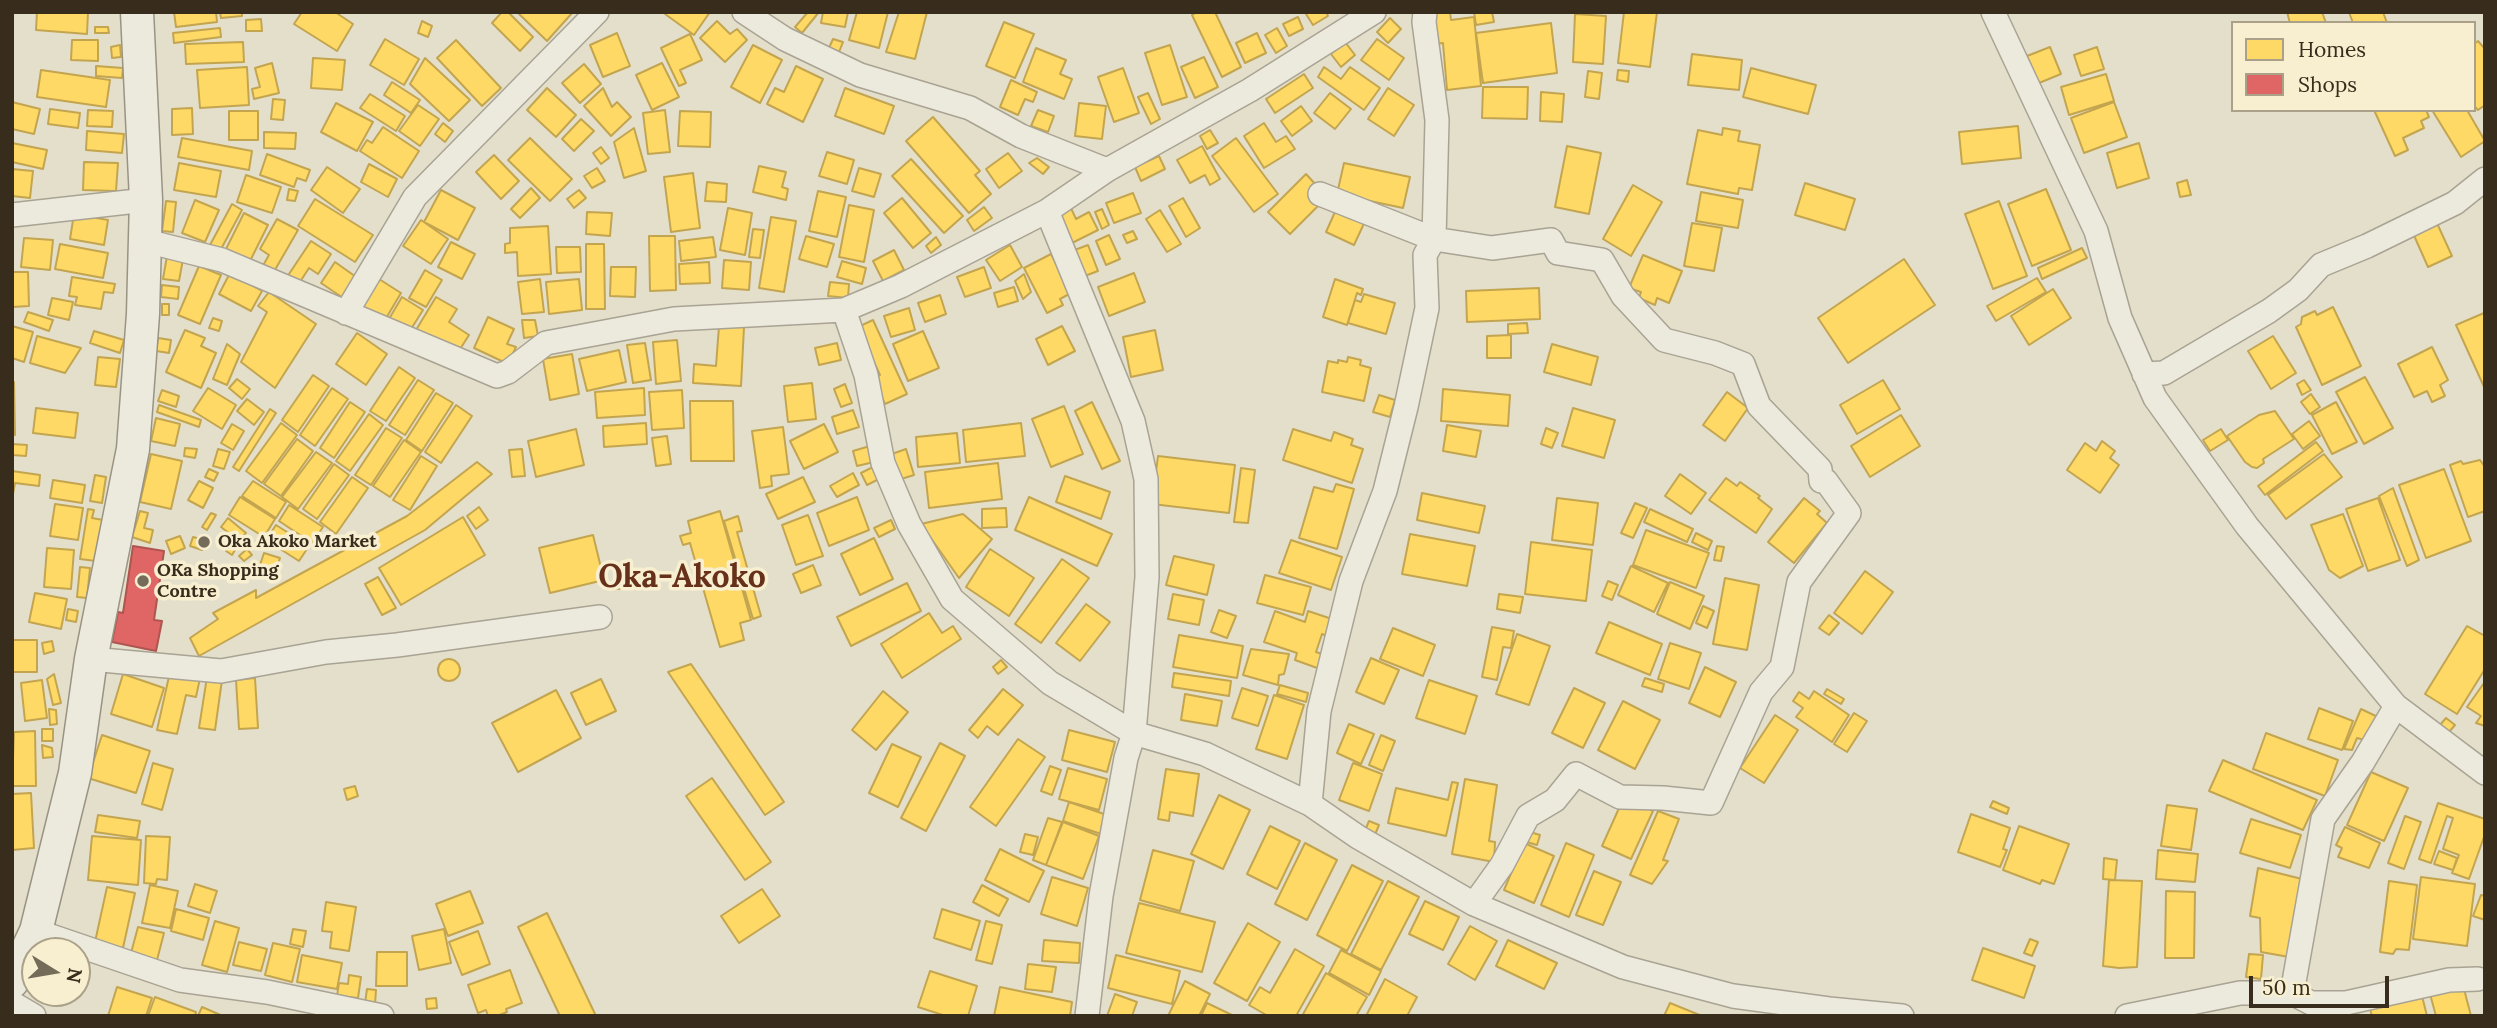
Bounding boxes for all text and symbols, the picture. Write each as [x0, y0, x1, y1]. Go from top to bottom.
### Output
legend [2231, 21, 2476, 112]
text: Homes [2298, 36, 2366, 63]
text: Shops [2298, 71, 2357, 98]
place label: Oka Akoko Market [218, 531, 377, 553]
marker: Oka Akoko Market [196, 534, 212, 550]
district label: Oka-Akoko [598, 559, 766, 597]
place label: OKa Shopping Contre [157, 560, 279, 602]
marker: OKa Shopping Contre [135, 573, 151, 589]
north arrow [21, 937, 91, 1007]
scale bar [2252, 962, 2392, 1006]
text: N [61, 966, 88, 985]
text: 50 m [2262, 974, 2311, 1001]

